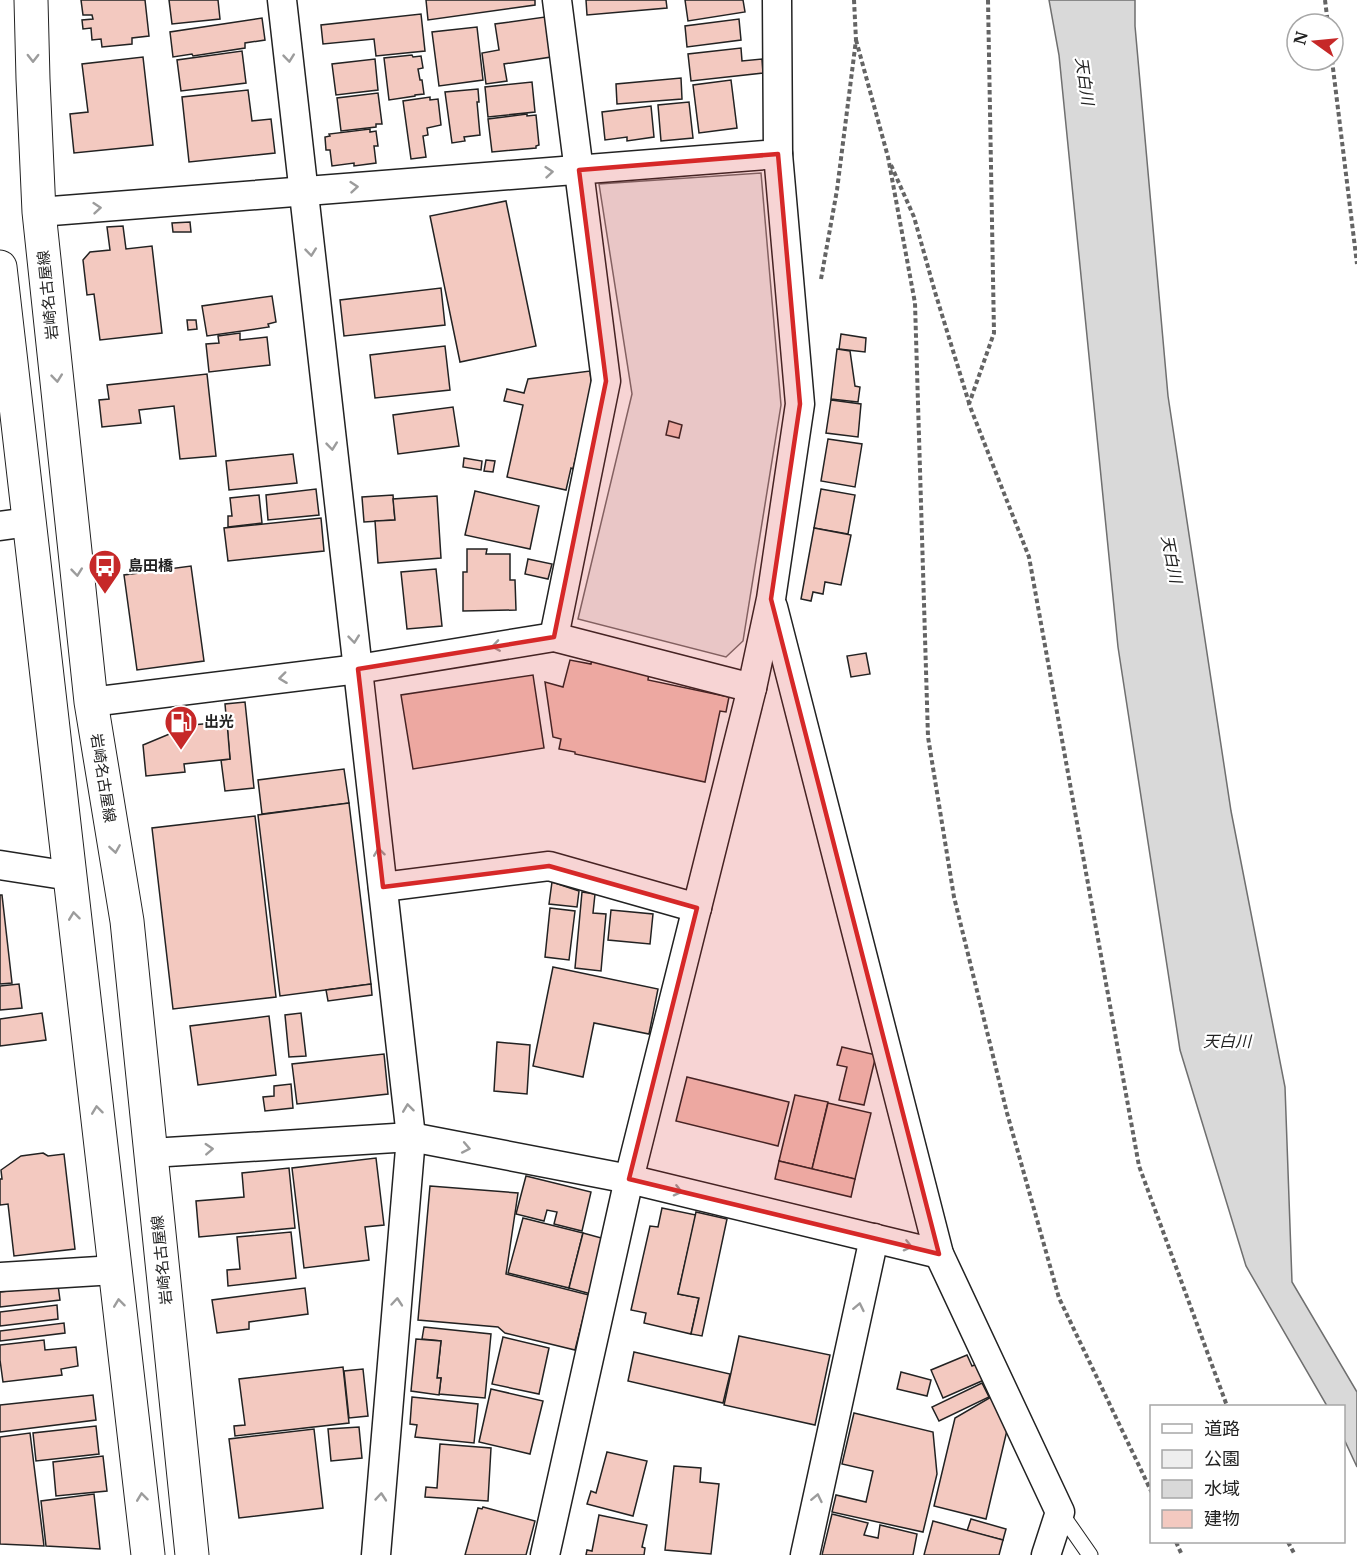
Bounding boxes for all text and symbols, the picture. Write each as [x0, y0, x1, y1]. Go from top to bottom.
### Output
north arrow [1285, 12, 1345, 72]
text: N [1289, 29, 1312, 47]
one-way arrow [27, 54, 39, 63]
one-way arrow [282, 54, 295, 63]
water label: 天白川 [1072, 56, 1099, 108]
one-way arrow [544, 166, 553, 179]
one-way arrow [350, 181, 359, 194]
one-way arrow [93, 202, 102, 215]
one-way arrow [304, 247, 316, 257]
street label: 岩崎名古屋線 [33, 249, 62, 341]
one-way arrow [50, 374, 63, 383]
one-way arrow [326, 441, 338, 450]
water label: 天白川 [1158, 534, 1187, 586]
bus stop icon: 島田橋 [87, 548, 123, 595]
place label: 島田橋 [128, 556, 174, 575]
one-way arrow [70, 568, 83, 577]
one-way arrow [347, 635, 360, 644]
one-way arrow [491, 640, 501, 652]
one-way arrow [278, 672, 287, 684]
fuel station icon: 出光 [163, 704, 199, 751]
place label: 出光 [204, 712, 234, 731]
street label: 岩崎名古屋線 [87, 732, 120, 824]
one-way arrow [108, 843, 121, 853]
one-way arrow [373, 847, 385, 856]
one-way arrow [68, 911, 81, 920]
water label: 天白川 [1203, 1031, 1253, 1051]
one-way arrow [402, 1104, 415, 1113]
one-way arrow [91, 1105, 103, 1114]
one-way arrow [461, 1141, 471, 1154]
one-way arrow [205, 1143, 214, 1156]
one-way arrow [672, 1183, 682, 1196]
street label: 岩崎名古屋線 [147, 1214, 176, 1306]
one-way arrow [903, 1239, 913, 1252]
one-way arrow [390, 1298, 403, 1307]
one-way arrow [113, 1299, 126, 1308]
one-way arrow [852, 1303, 865, 1313]
legend [1150, 1405, 1345, 1543]
text: 道路 [1204, 1417, 1240, 1440]
text: 公園 [1204, 1447, 1240, 1470]
text: 水域 [1204, 1477, 1240, 1500]
one-way arrow [136, 1492, 148, 1501]
one-way arrow [374, 1492, 387, 1501]
one-way arrow [810, 1493, 823, 1503]
text: 建物 [1204, 1507, 1240, 1530]

